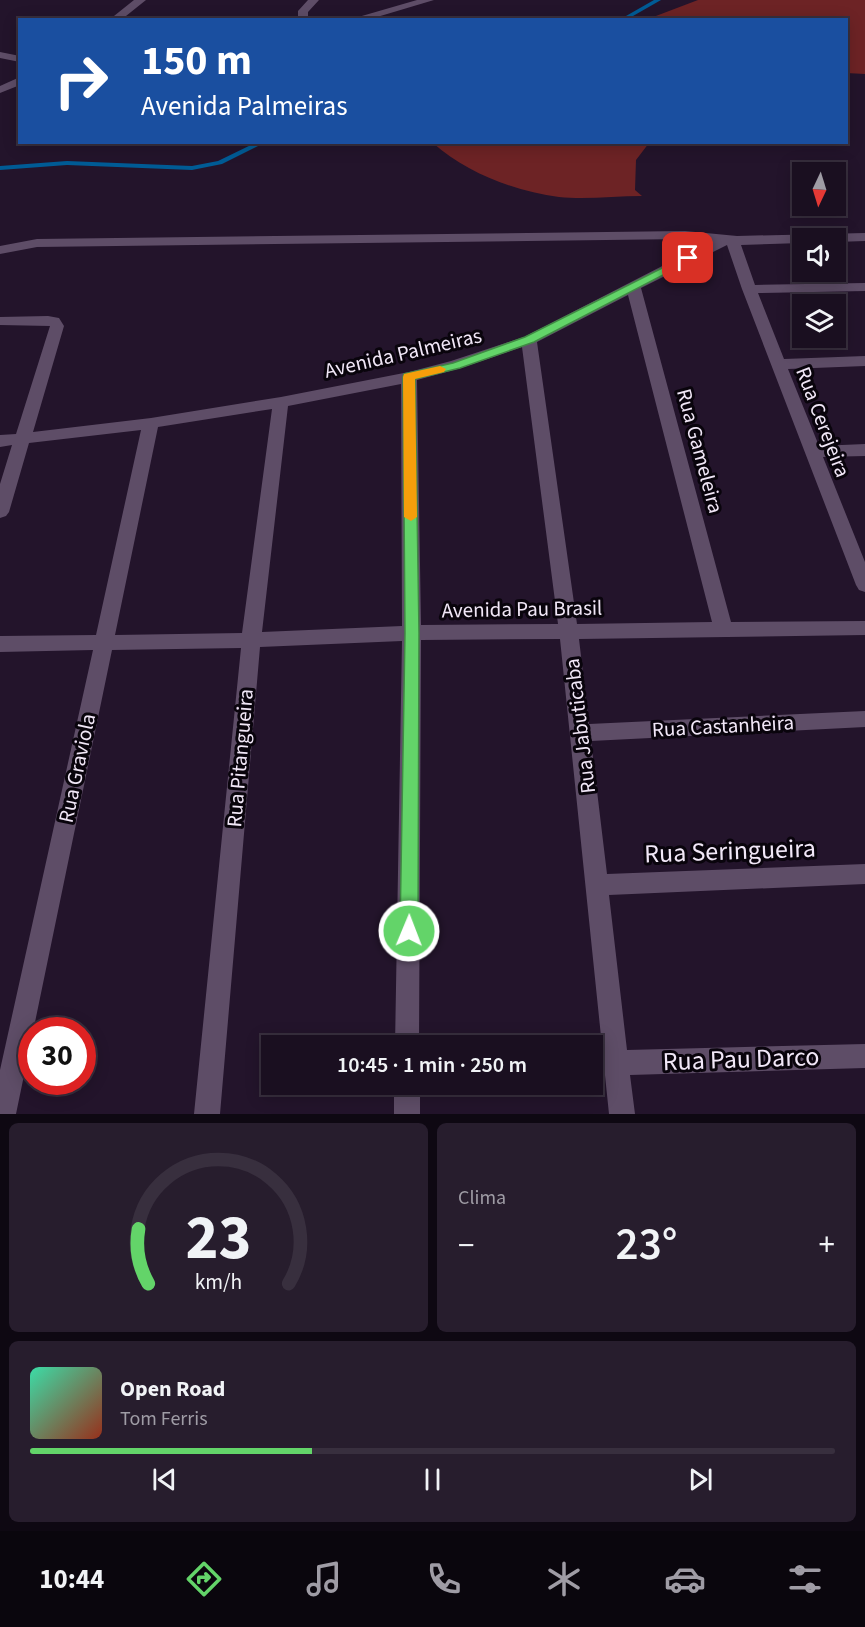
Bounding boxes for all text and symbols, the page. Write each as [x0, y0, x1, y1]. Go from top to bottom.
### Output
text: 150 m [141, 31, 252, 91]
icon: right [42, 42, 120, 120]
text: Avenida Palmeiras [141, 87, 347, 126]
north arrow [792, 162, 846, 216]
map controls [792, 162, 846, 348]
button: sound [792, 228, 846, 282]
pin [662, 232, 713, 283]
icon: arrive [671, 241, 704, 274]
button: layers [792, 294, 846, 348]
street label: Avenida Palmeiras [321, 320, 485, 386]
street label: Rua Cerejeira [788, 362, 858, 482]
street label: Rua Gameleira [669, 385, 731, 517]
street label: Avenida Pau Brasil [441, 593, 603, 625]
street label: Rua Jabuticaba [557, 657, 603, 795]
street label: Rua Pitangueira [219, 688, 261, 828]
street label: Rua Castanheira [651, 707, 795, 745]
street label: Rua Graviola [51, 711, 103, 825]
street label: Rua Seringueira [644, 830, 816, 872]
position arrow [377, 899, 441, 963]
speed limit sign: 30 [18, 1017, 96, 1095]
street label: Rua Pau Darco [662, 1038, 820, 1080]
text: 10:45 · 1 min · 250 m [337, 1049, 527, 1081]
text: Clima [458, 1184, 506, 1212]
text: 23 [186, 1194, 251, 1283]
text: 23° [616, 1213, 677, 1277]
text: − [458, 1222, 474, 1269]
text: + [819, 1222, 835, 1269]
text: km/h [195, 1268, 242, 1299]
text: Open Road [120, 1373, 225, 1405]
text: Tom Ferris [120, 1405, 208, 1433]
icon: previous [148, 1463, 181, 1496]
icon: pause [416, 1463, 449, 1496]
icon: next [684, 1463, 717, 1496]
icon: directions [183, 1558, 225, 1600]
icon: music [303, 1558, 345, 1600]
icon: phone [423, 1558, 465, 1600]
icon: climate [543, 1558, 585, 1600]
icon: car [664, 1558, 706, 1600]
icon: filters [784, 1558, 826, 1600]
text: 10:44 [39, 1560, 104, 1599]

